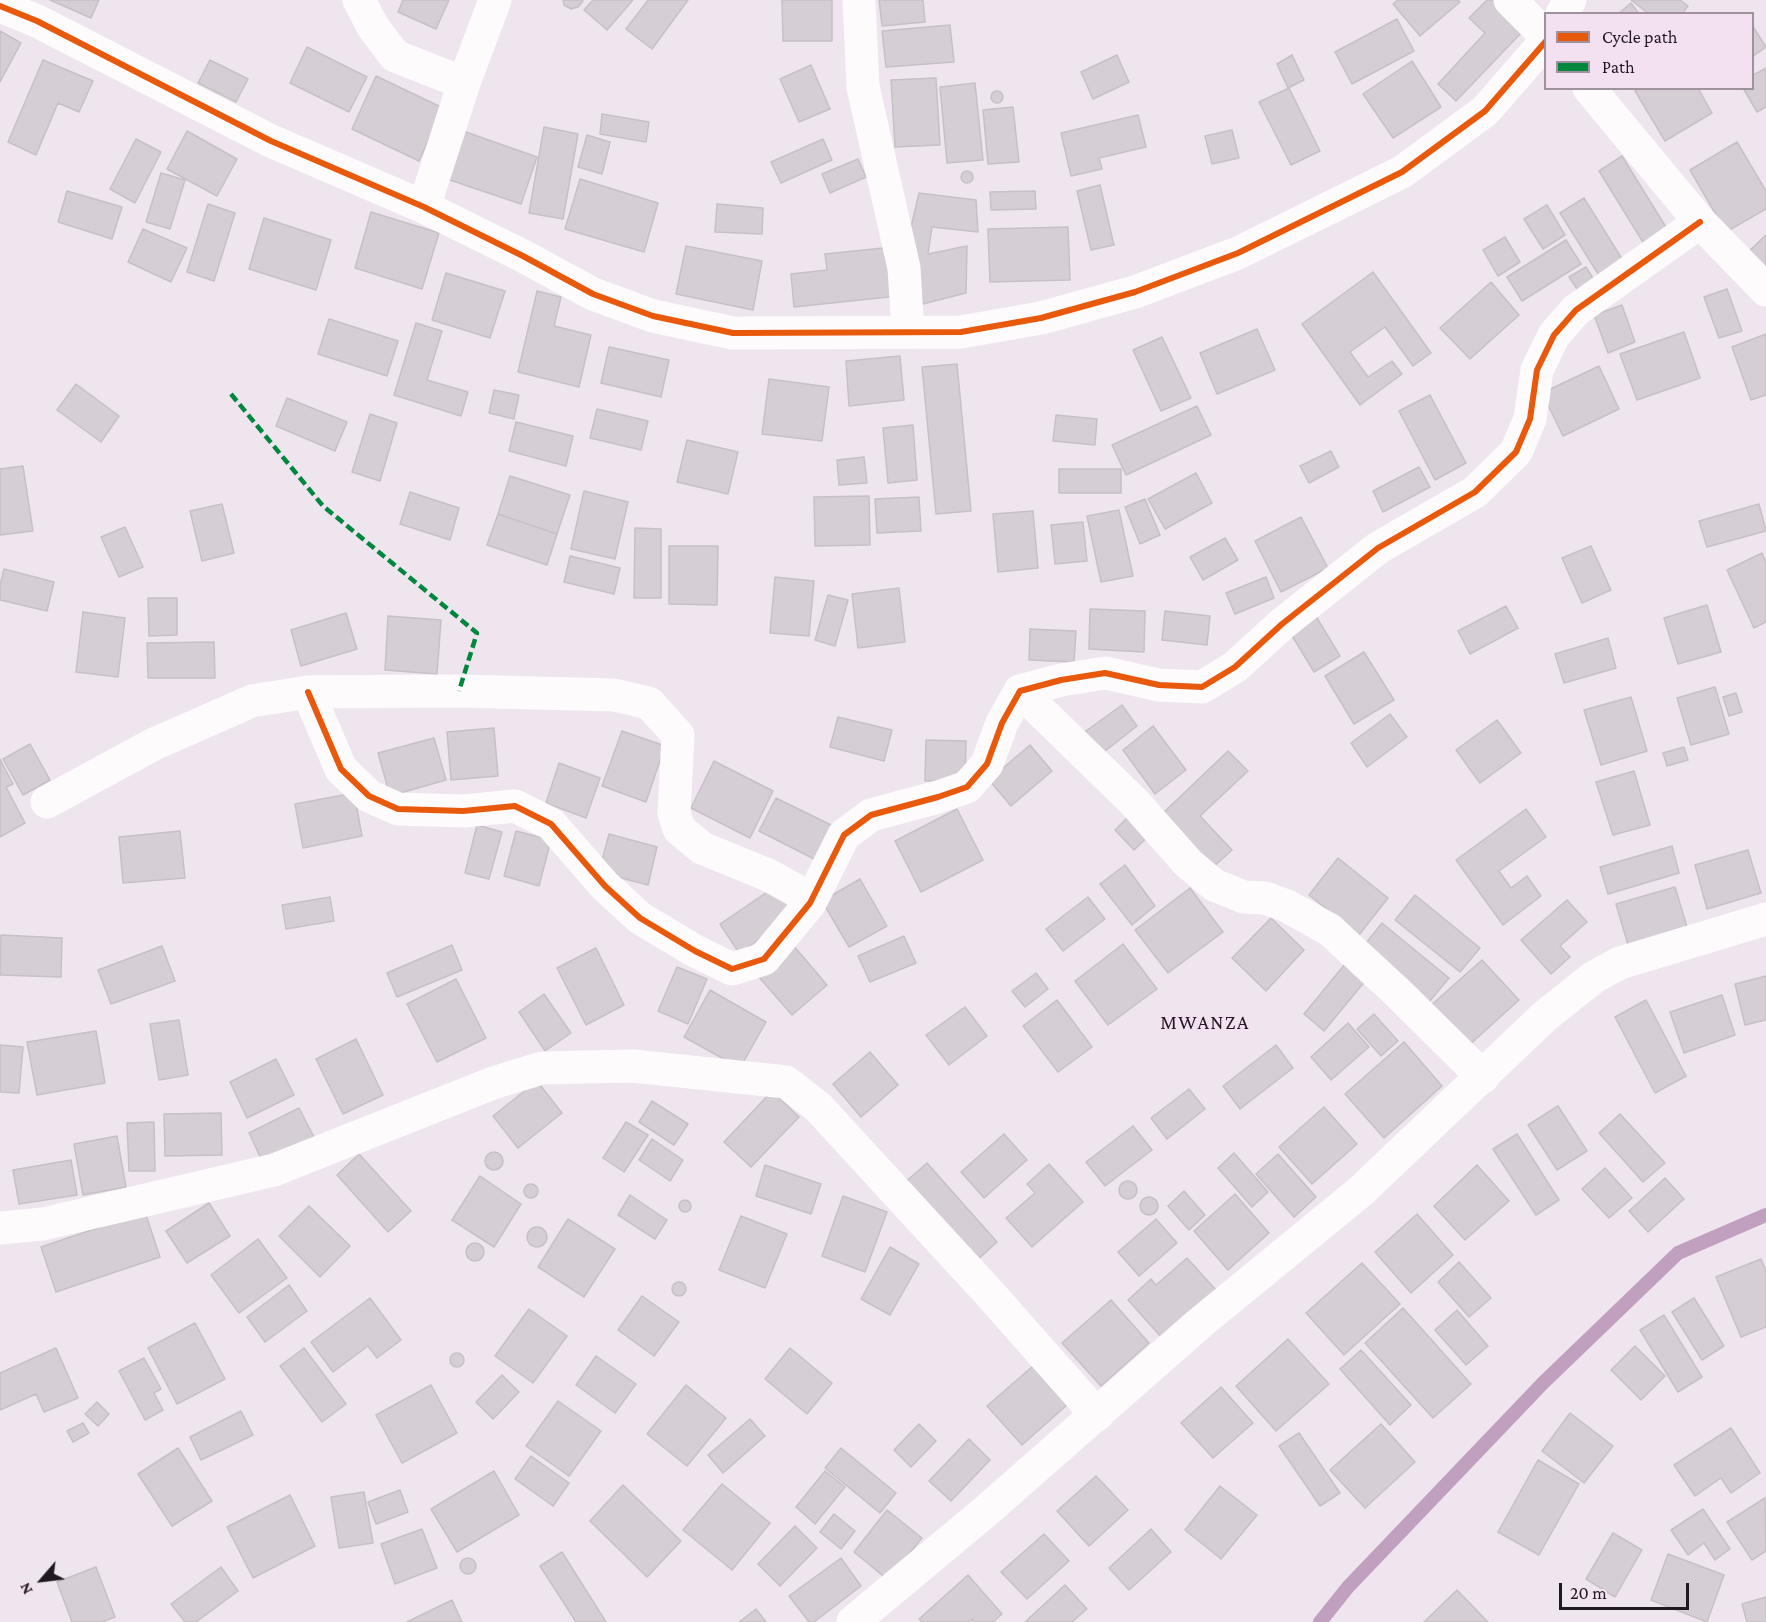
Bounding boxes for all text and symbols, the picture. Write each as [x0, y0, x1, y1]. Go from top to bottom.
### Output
legend [1544, 12, 1754, 90]
text: Cycle path [1602, 27, 1677, 47]
text: Path [1602, 57, 1635, 77]
district label: MWANZA [1160, 1011, 1250, 1035]
north arrow [12, 1550, 72, 1610]
scale bar [1562, 1571, 1692, 1609]
text: N [16, 1580, 36, 1597]
text: 20 m [1570, 1583, 1607, 1603]

